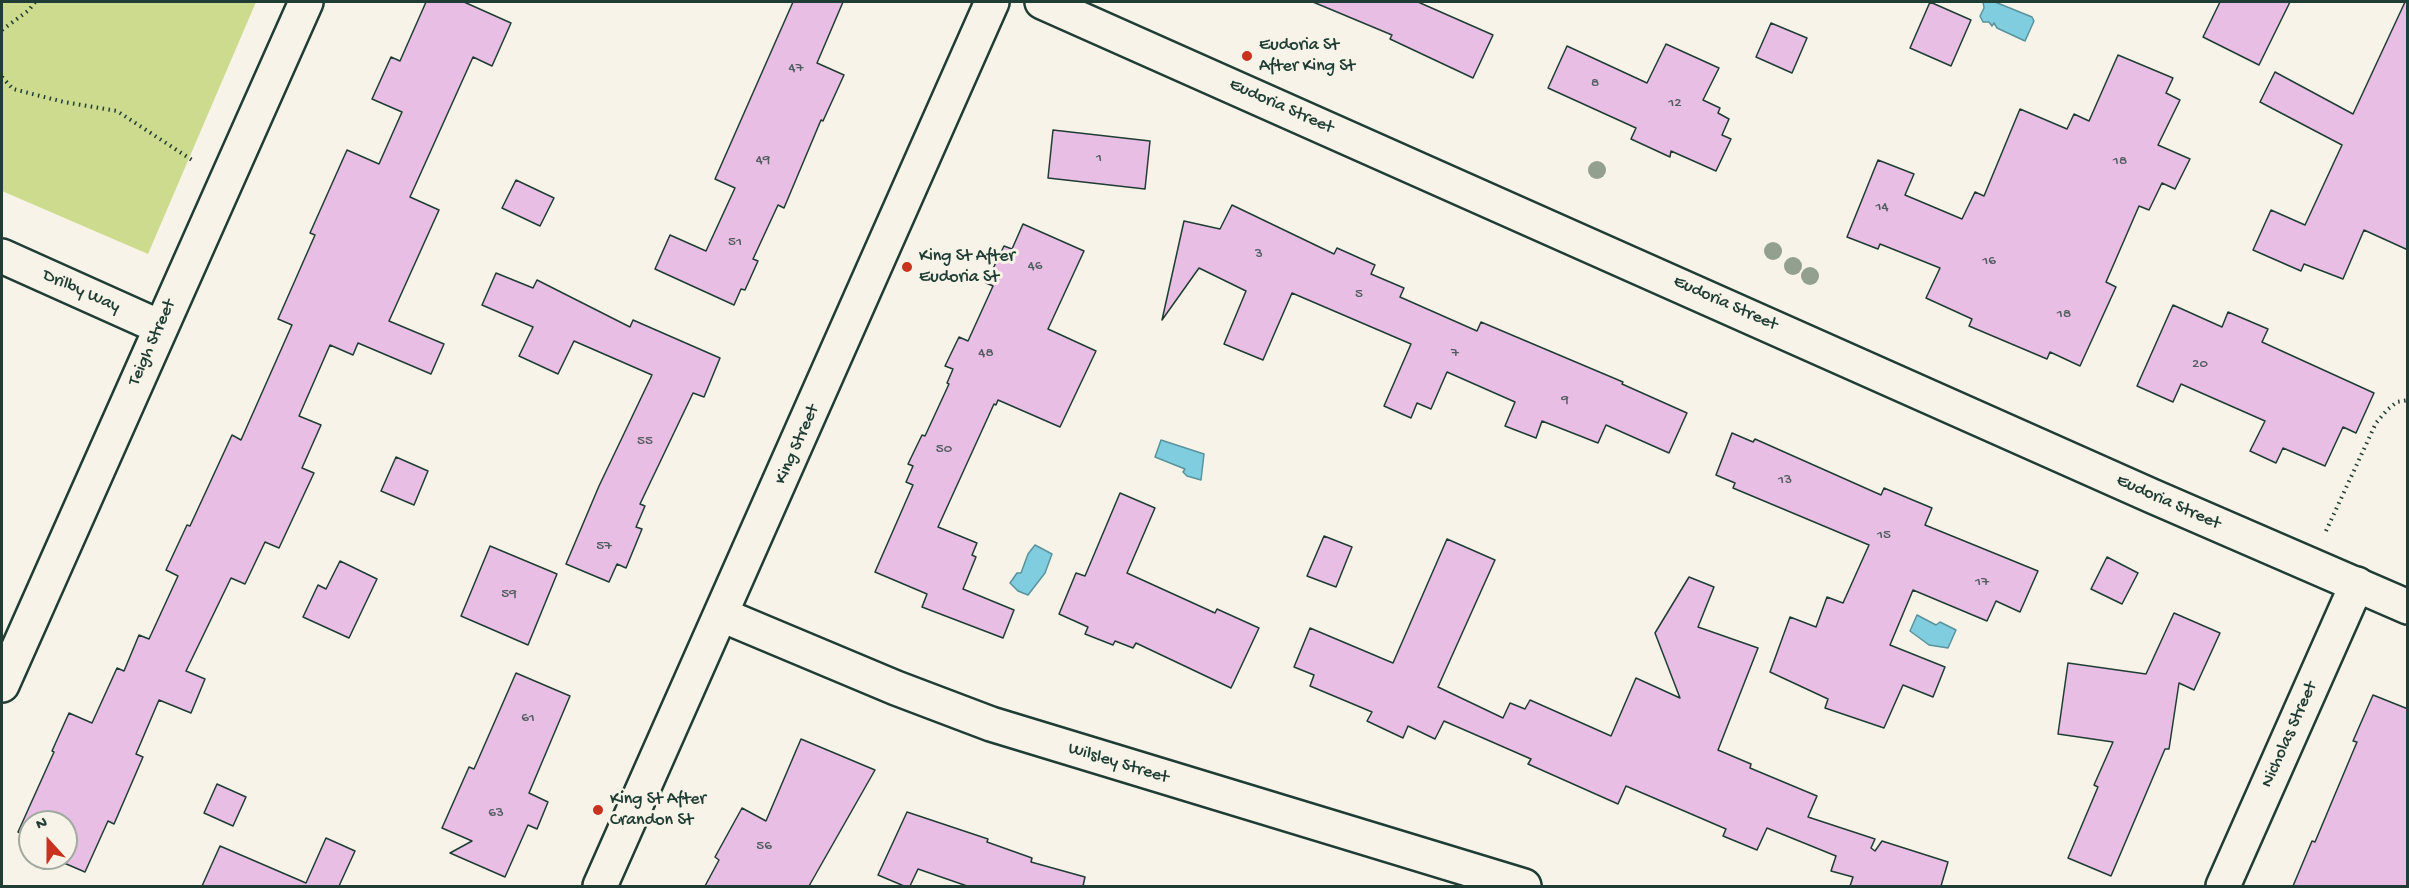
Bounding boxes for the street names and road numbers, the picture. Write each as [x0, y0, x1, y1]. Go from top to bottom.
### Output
street label: Eudoria Street [1225, 74, 1337, 140]
street label: Drilby Way [39, 265, 123, 319]
street label: Eudoria Street [1669, 271, 1781, 337]
street label: Teigh Street [124, 296, 182, 390]
street label: King Street [771, 402, 825, 488]
street label: Eudoria Street [2112, 470, 2224, 536]
street label: Nicholas Street [2257, 679, 2323, 791]
street label: Wilsley Street [1065, 738, 1171, 790]

